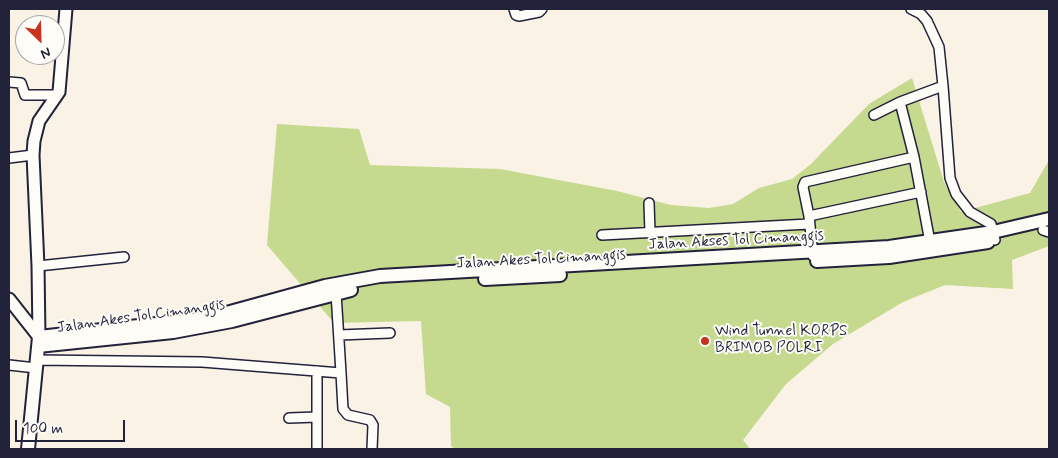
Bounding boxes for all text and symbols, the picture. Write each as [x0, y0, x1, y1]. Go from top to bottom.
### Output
north arrow [15, 15, 65, 65]
text: N [38, 43, 54, 63]
street label: Jalan Akses Tol Cimanggis [648, 227, 824, 255]
street label: Jalan Akes Tol Cimanggis [456, 247, 626, 273]
street label: Jalan Akes Tol Cimanggis [56, 296, 226, 338]
place label: Wind Tunnel KORPS BRIMOB POLRI [715, 323, 847, 358]
marker: Wind Tunnel KORPS BRIMOB POLRI [699, 335, 711, 347]
scale bar [18, 410, 128, 442]
text: 100 m [23, 419, 63, 439]

